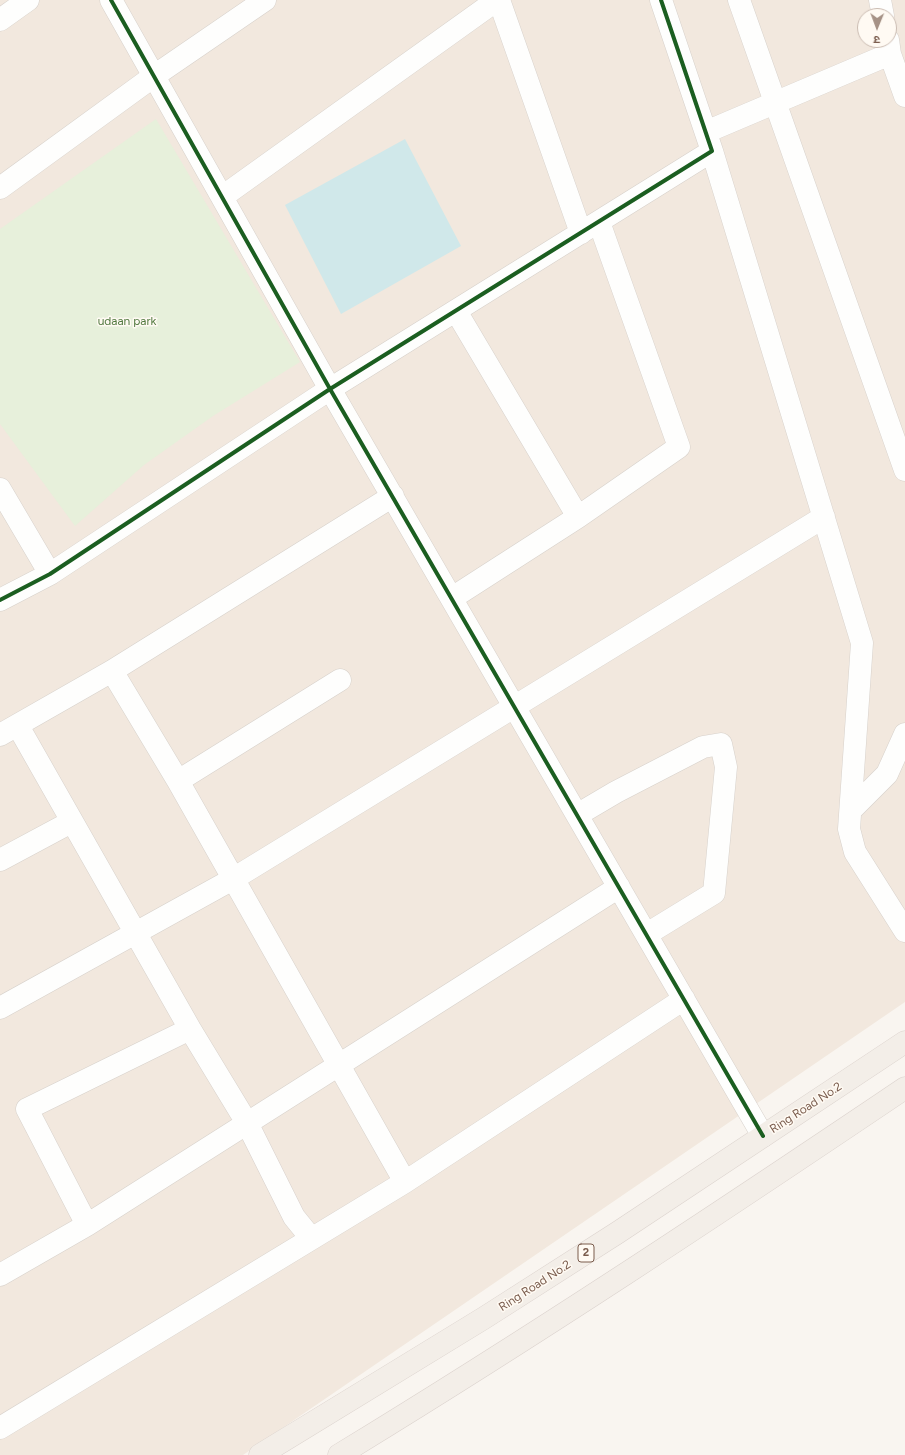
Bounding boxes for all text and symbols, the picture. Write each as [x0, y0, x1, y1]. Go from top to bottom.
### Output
north arrow [857, 8, 897, 48]
text: उ [873, 33, 880, 46]
park label: udaan park [98, 314, 156, 328]
street label: Ring Road No.2 [767, 1079, 845, 1137]
road number: 2 [578, 1244, 594, 1262]
street label: Ring Road No.2 [496, 1257, 574, 1315]

